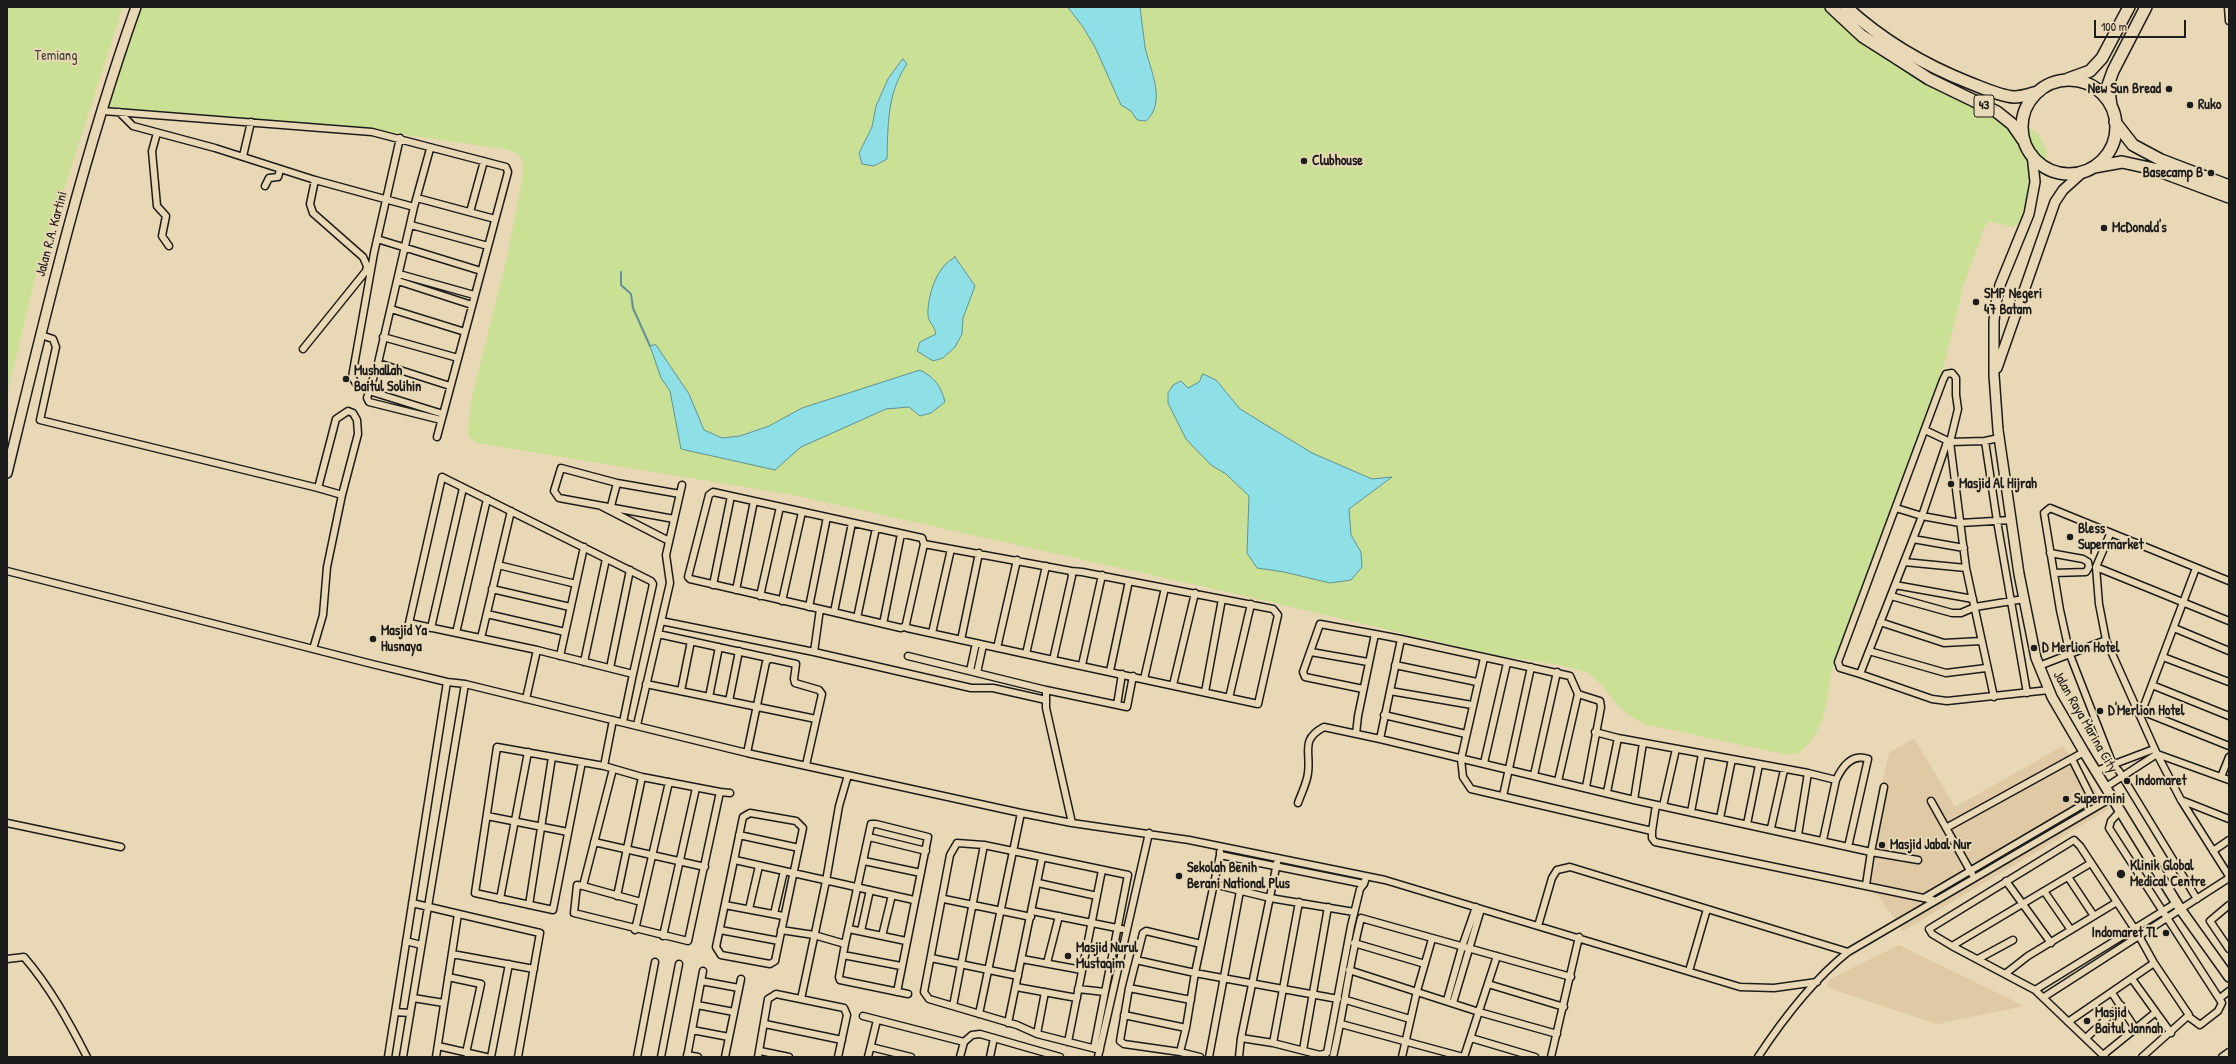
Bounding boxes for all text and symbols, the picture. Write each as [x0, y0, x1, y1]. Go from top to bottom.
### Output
scale bar [2096, 12, 2188, 38]
text: 100 m [2101, 18, 2127, 35]
park label: Temiang [35, 48, 77, 64]
place label: New Sun Bread [2088, 81, 2161, 97]
marker: New Sun Bread [2164, 84, 2174, 94]
road number: 43 [1974, 95, 1994, 117]
place label: Ruko [2198, 97, 2221, 113]
marker: Ruko [2185, 100, 2195, 110]
place label: Clubhouse [1312, 153, 1363, 169]
marker: Clubhouse [1299, 156, 1309, 166]
place label: Basecamp B [2143, 165, 2203, 181]
marker: Basecamp B [2206, 168, 2216, 178]
street label: Jalan R.A. Kartini [33, 190, 71, 278]
place label: McDonald's [2112, 220, 2167, 236]
marker: McDonald's [2099, 223, 2109, 233]
place label: SMP Negeri 47 Batam [1984, 286, 2042, 318]
marker: SMP Negeri 47 Batam [1971, 297, 1981, 307]
place label: Mushallah Baitul Solihin [354, 363, 421, 396]
marker: Mushallah Baitul Solihin [341, 374, 351, 384]
place label: Masjid Al Hijrah [1959, 476, 2037, 492]
marker: Masjid Al Hijrah [1946, 479, 1956, 489]
place label: Bless Supermarket [2078, 521, 2144, 554]
marker: Bless Supermarket [2065, 532, 2075, 542]
place label: Masjid Ya Husnaya [381, 623, 427, 656]
marker: Masjid Ya Husnaya [368, 634, 378, 644]
place label: D Merlion Hotel [2042, 640, 2120, 656]
marker: D Merlion Hotel [2029, 643, 2039, 653]
street label: Jalan Raya Marina City [2049, 668, 2121, 776]
place label: D'Merlion Hotel [2108, 703, 2185, 719]
marker: D'Merlion Hotel [2095, 706, 2105, 716]
place label: Indomaret [2135, 773, 2187, 789]
marker: Indomaret [2122, 776, 2132, 786]
place label: Supermini [2074, 791, 2125, 807]
marker: Supermini [2061, 794, 2071, 804]
place label: Masjid Jabal Nur [1890, 837, 1972, 853]
marker: Masjid Jabal Nur [1877, 840, 1887, 850]
place label: Klinik Global Medical Centre [2130, 858, 2206, 890]
place label: Sekolah Benih Berani National Plus [1187, 860, 1290, 892]
marker: Klinik Global Medical Centre [2115, 868, 2127, 880]
marker: Sekolah Benih Berani National Plus [1174, 871, 1184, 881]
place label: Indomaret TL [2092, 925, 2158, 941]
marker: Indomaret TL [2161, 928, 2171, 938]
place label: Masjid Nurul Mustaqim [1076, 940, 1138, 972]
marker: Masjid Nurul Mustaqim [1063, 951, 1073, 961]
place label: Masjid Baitul Jannah [2095, 1005, 2163, 1038]
marker: Masjid Baitul Jannah [2082, 1016, 2092, 1026]

